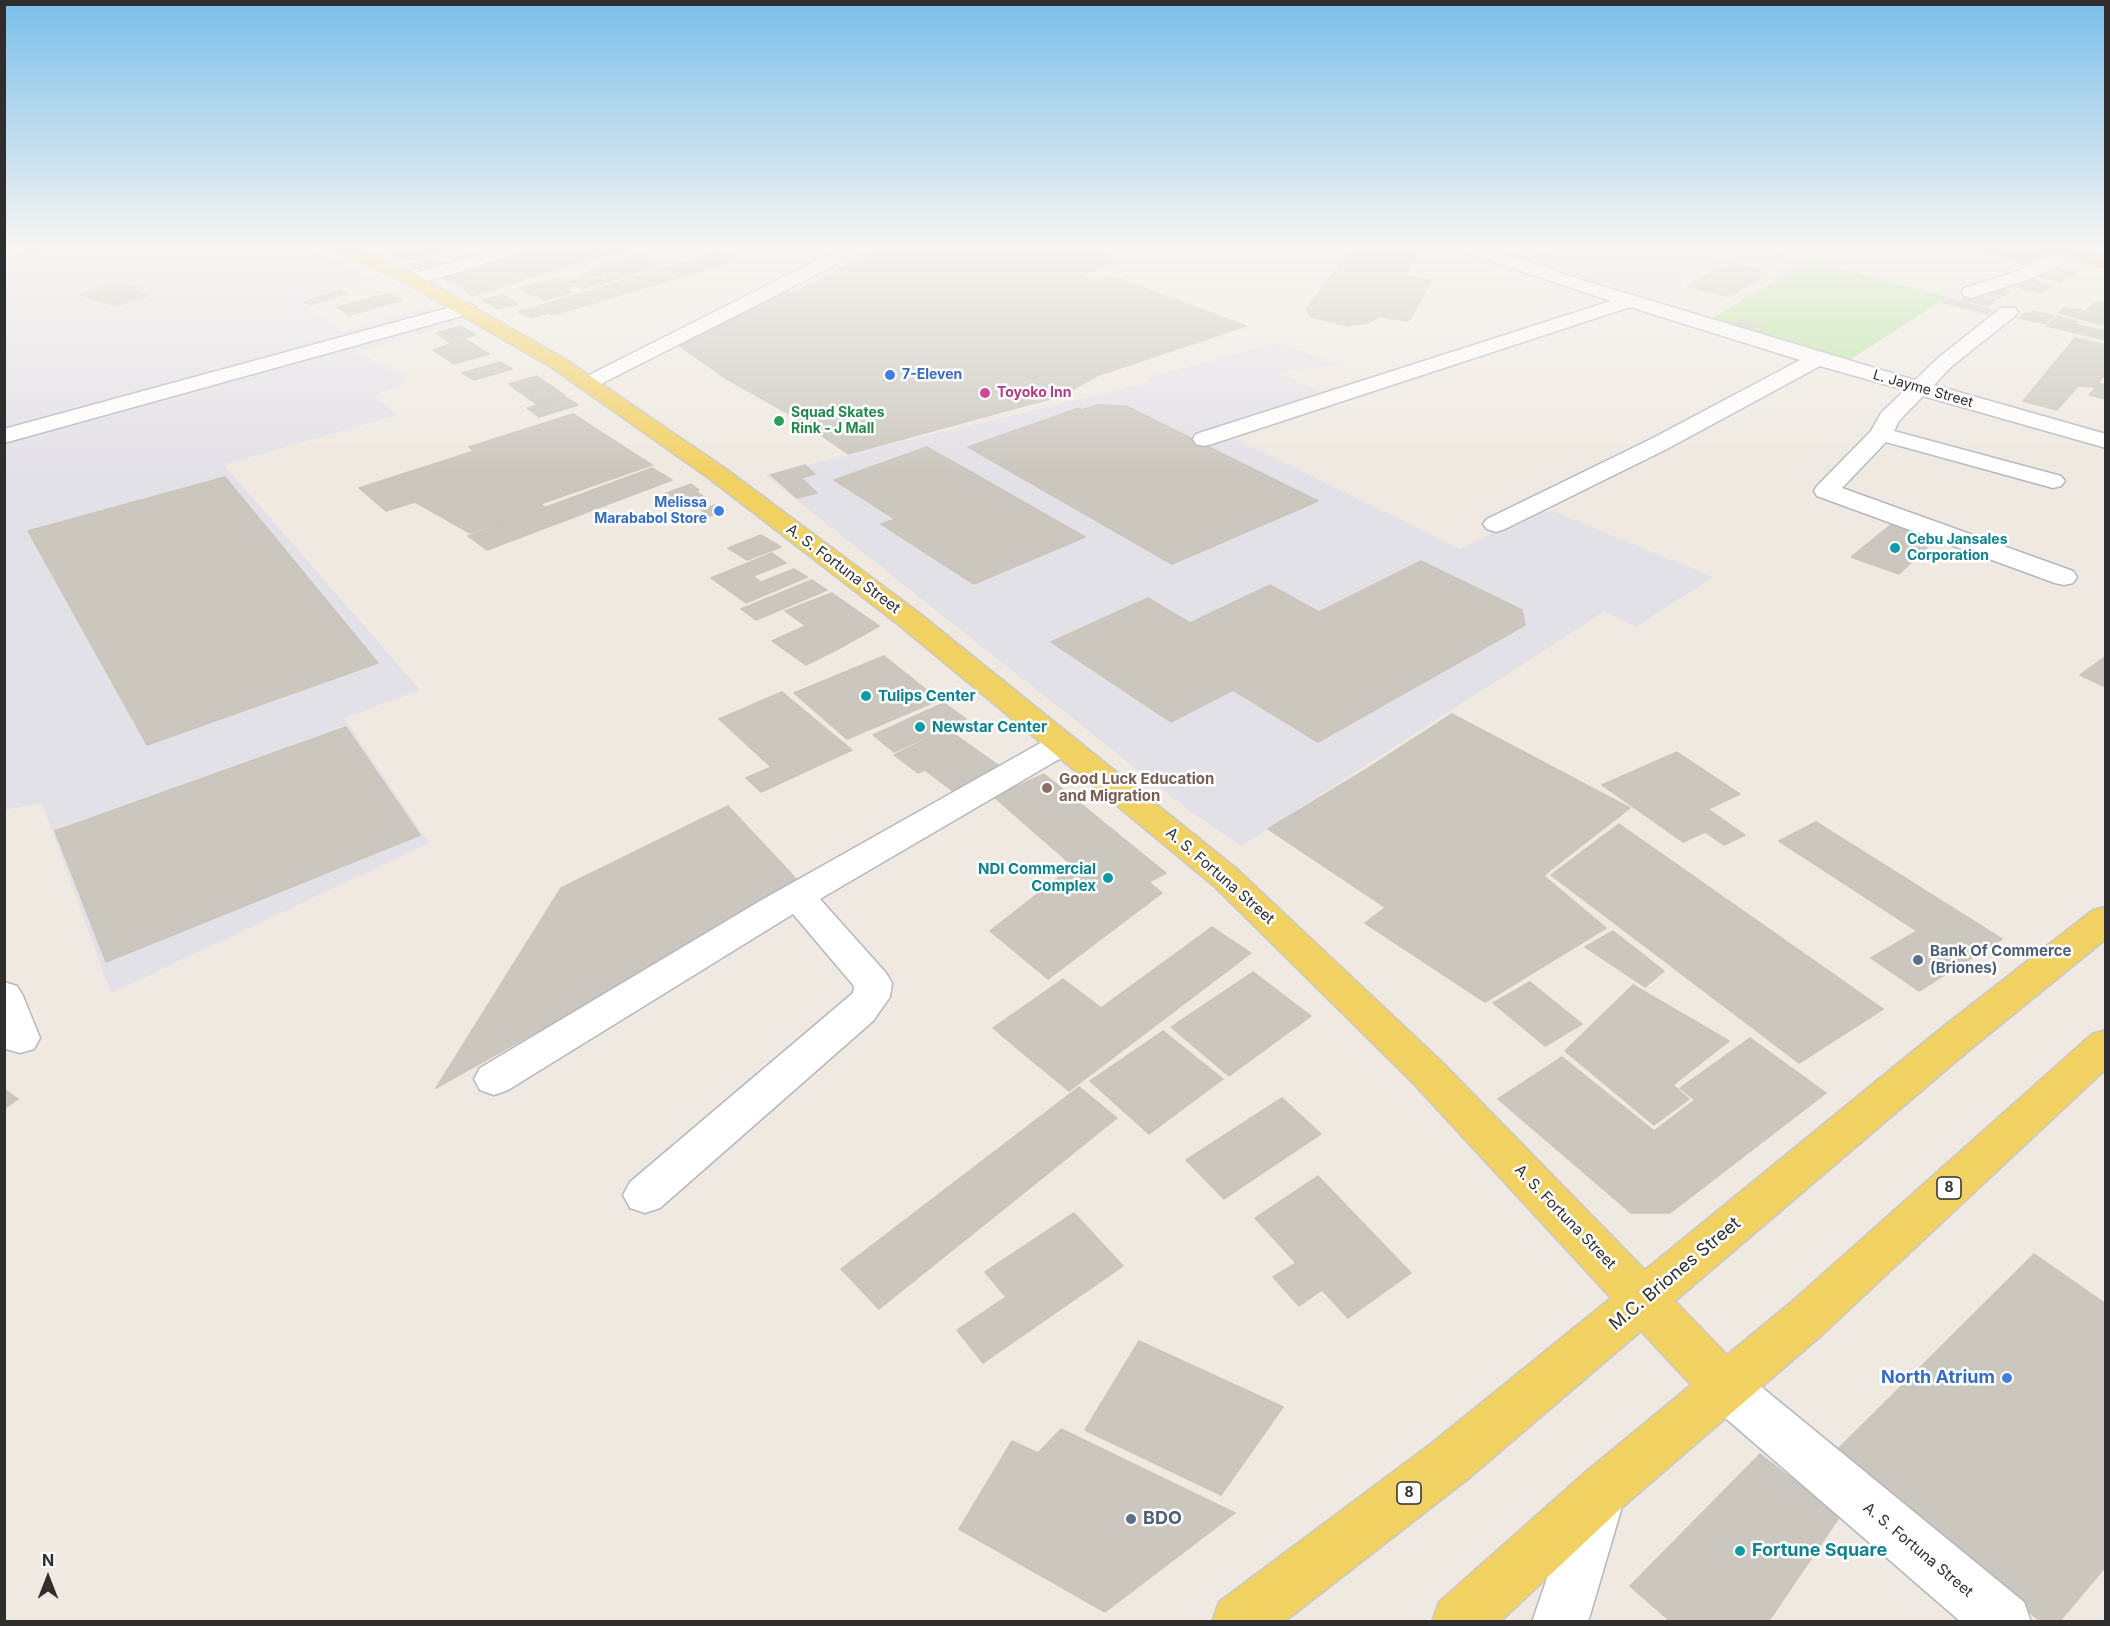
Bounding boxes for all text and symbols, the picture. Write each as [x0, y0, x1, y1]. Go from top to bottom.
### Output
place label: 7-Eleven [902, 367, 962, 383]
street label: L. Jayme Street [1871, 367, 1975, 411]
marker: 7-Eleven [883, 368, 897, 382]
place label: Toyoko Inn [997, 385, 1071, 401]
marker: Toyoko Inn [978, 386, 992, 400]
place label: Squad Skates Rink - J Mall [791, 405, 885, 437]
marker: Squad Skates Rink - J Mall [772, 414, 786, 428]
place label: Melissa Marababol Store [594, 495, 707, 528]
marker: Melissa Marababol Store [712, 504, 726, 518]
street label: A. S. Fortuna Street [783, 520, 903, 618]
place label: Cebu Jansales Corporation [1907, 532, 2008, 564]
marker: Cebu Jansales Corporation [1888, 541, 1902, 555]
place label: Tulips Center [878, 687, 976, 705]
marker: Tulips Center [859, 689, 873, 703]
place label: Newstar Center [932, 718, 1047, 736]
marker: Newstar Center [913, 720, 927, 734]
place label: Good Luck Education and Migration [1059, 770, 1214, 805]
marker: Good Luck Education and Migration [1040, 781, 1054, 795]
street label: A. S. Fortuna Street [1162, 824, 1278, 928]
place label: NDI Commercial Complex [978, 860, 1096, 895]
marker: NDI Commercial Complex [1101, 871, 1115, 885]
place label: Bank Of Commerce (Briones) [1930, 942, 2071, 977]
marker: Bank Of Commerce (Briones) [1911, 953, 1925, 967]
street label: A. S. Fortuna Street [1511, 1161, 1619, 1273]
road number: 8 [1937, 1177, 1961, 1199]
street label: M.C. Briones Street [1605, 1213, 1745, 1335]
place label: North Atrium [1881, 1367, 1995, 1389]
marker: North Atrium [2000, 1371, 2014, 1385]
road number: 8 [1397, 1482, 1421, 1504]
street label: A. S. Fortuna Street [1859, 1499, 1977, 1601]
place label: BDO [1143, 1508, 1182, 1530]
marker: BDO [1124, 1512, 1138, 1526]
place label: Fortune Square [1752, 1540, 1887, 1562]
marker: Fortune Square [1733, 1544, 1747, 1558]
north arrow [18, 1548, 78, 1608]
text: N [42, 1550, 54, 1570]

